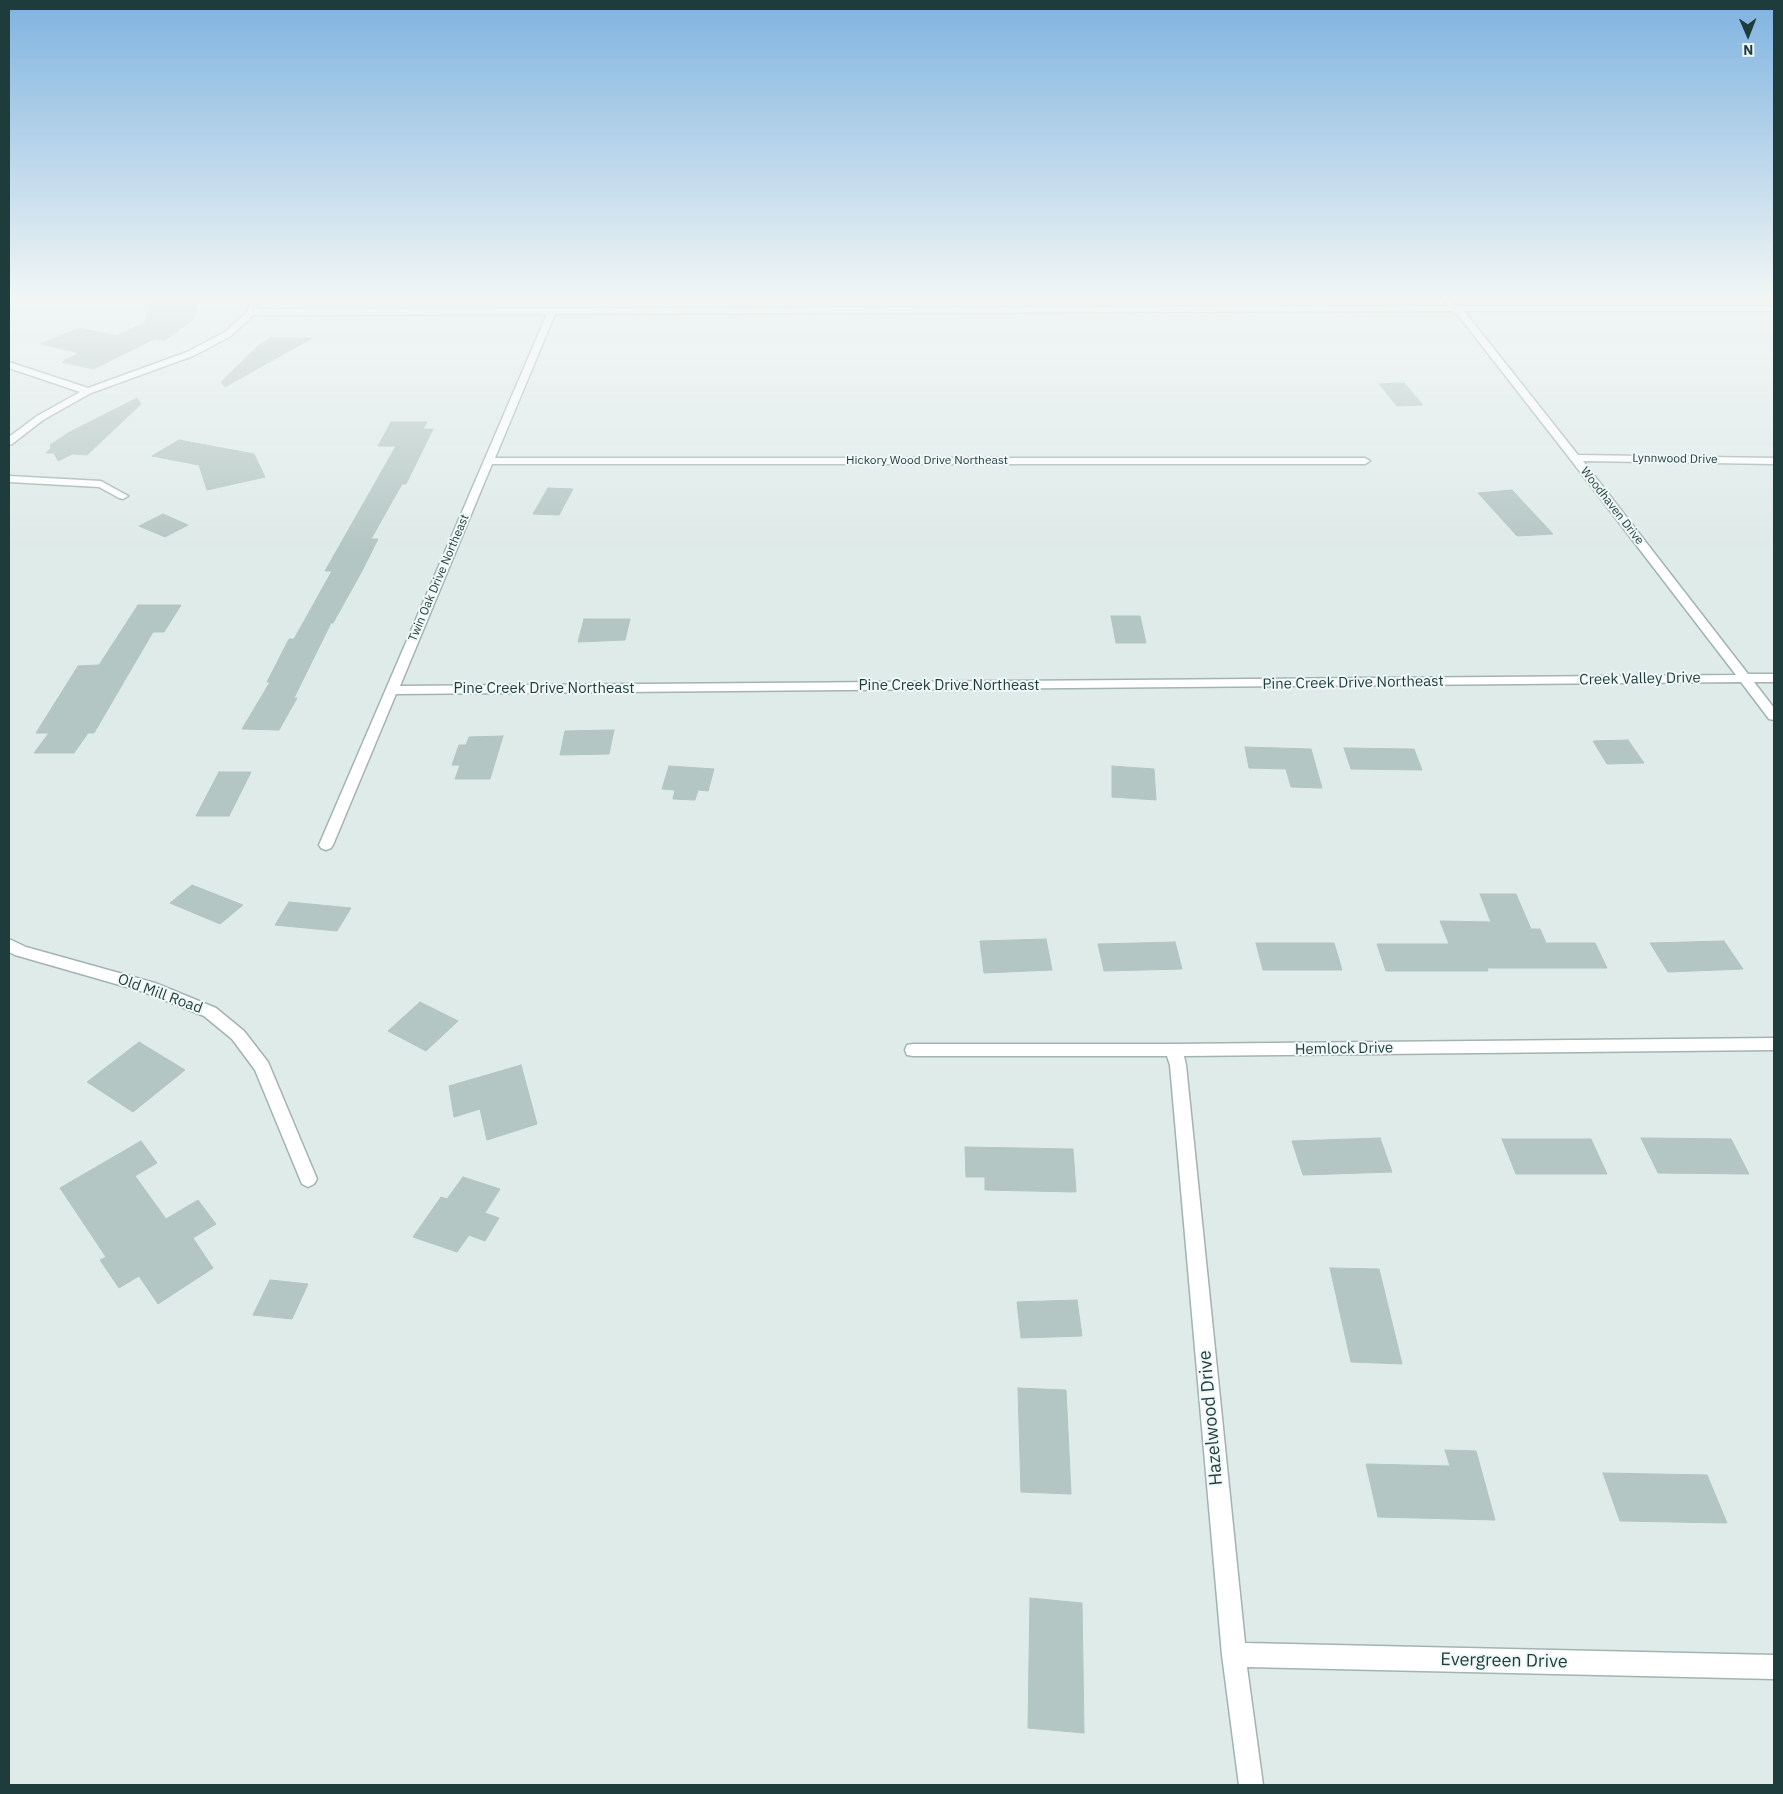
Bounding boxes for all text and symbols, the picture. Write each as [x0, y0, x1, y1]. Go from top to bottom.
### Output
north arrow [1723, 10, 1773, 60]
text: N [1743, 41, 1753, 59]
street label: Lynnwood Drive [1632, 451, 1718, 467]
street label: Hickory Wood Drive Northeast [846, 454, 1008, 468]
street label: Woodhaven Drive [1577, 465, 1647, 547]
street label: Twin Oak Drive Northeast [406, 512, 472, 644]
street label: Creek Valley Drive [1579, 669, 1701, 689]
street label: Pine Creek Drive Northeast [1262, 672, 1444, 694]
street label: Pine Creek Drive Northeast [858, 677, 1040, 695]
street label: Pine Creek Drive Northeast [453, 680, 635, 698]
street label: Old Mill Road [115, 970, 205, 1018]
street label: Hemlock Drive [1295, 1039, 1393, 1059]
street label: Hazelwood Drive [1194, 1350, 1228, 1486]
street label: Evergreen Drive [1440, 1649, 1568, 1673]

